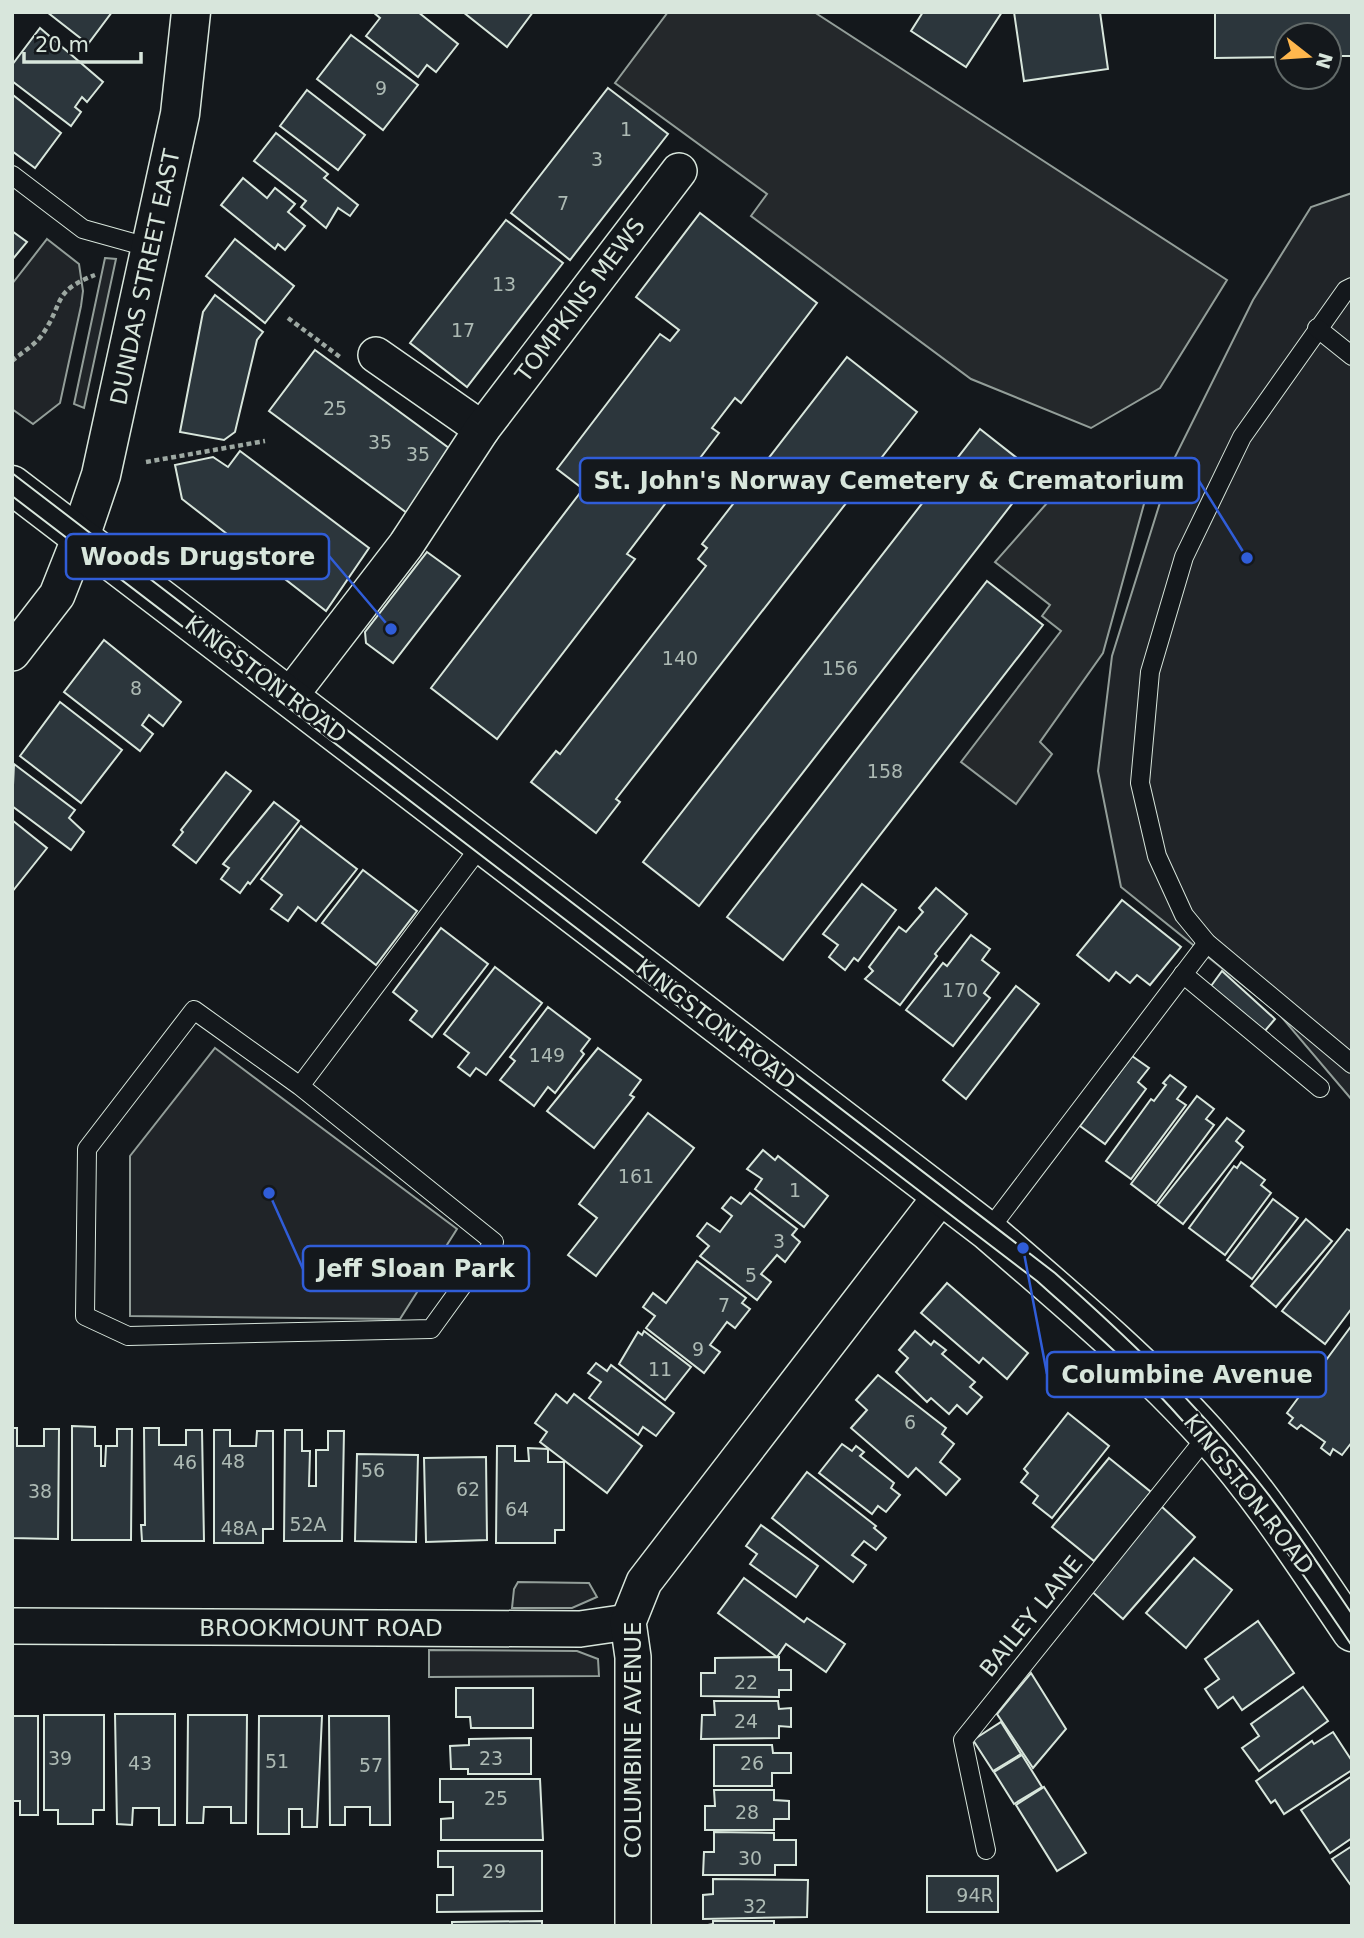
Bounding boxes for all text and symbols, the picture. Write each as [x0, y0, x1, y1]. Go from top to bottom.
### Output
scale bar [24, 21, 142, 65]
north arrow [1273, 21, 1343, 91]
text: 20 m [35, 33, 89, 57]
text: N [1311, 50, 1337, 72]
house number: 9 [375, 77, 387, 99]
house number: 1 [620, 118, 632, 140]
street label: DUNDAS STREET EAST [105, 146, 185, 407]
house number: 3 [591, 148, 603, 170]
house number: 7 [557, 192, 569, 214]
street label: TOMPKINS MEWS [509, 213, 650, 388]
house number: 13 [492, 273, 516, 295]
house number: 17 [451, 319, 475, 341]
house number: 25 [323, 397, 347, 419]
house number: 35 [368, 431, 392, 453]
house number: 35 [406, 443, 430, 465]
callout: St. John's Norway Cemetery & Crematorium [580, 458, 1199, 503]
text: St. John's Norway Cemetery & Crematorium [594, 467, 1184, 495]
callout: Woods Drugstore [66, 534, 329, 579]
text: Woods Drugstore [81, 543, 315, 571]
street label: KINGSTON ROAD [180, 610, 352, 748]
house number: 140 [662, 647, 698, 669]
house number: 156 [822, 657, 858, 679]
house number: 8 [130, 677, 142, 699]
house number: 158 [867, 760, 903, 782]
street label: KINGSTON ROAD [631, 954, 801, 1094]
house number: 170 [942, 979, 978, 1001]
house number: 149 [529, 1044, 565, 1066]
house number: 161 [618, 1165, 654, 1187]
house number: 1 [789, 1179, 801, 1201]
house number: 3 [773, 1230, 785, 1252]
callout: Jeff Sloan Park [303, 1246, 529, 1291]
text: Jeff Sloan Park [315, 1255, 516, 1283]
house number: 5 [745, 1264, 757, 1286]
house number: 7 [718, 1294, 730, 1316]
house number: 9 [692, 1338, 704, 1360]
callout: Columbine Avenue [1047, 1352, 1326, 1397]
house number: 11 [648, 1358, 672, 1380]
text: Columbine Avenue [1061, 1361, 1313, 1389]
street label: KINGSTON ROAD [1179, 1409, 1319, 1579]
house number: 6 [904, 1411, 916, 1433]
house number: 48 [221, 1450, 245, 1472]
house number: 46 [173, 1451, 197, 1473]
house number: 56 [361, 1459, 385, 1481]
house number: 62 [456, 1478, 480, 1500]
house number: 38 [28, 1480, 52, 1502]
house number: 64 [505, 1498, 529, 1520]
house number: 52A [289, 1513, 327, 1535]
house number: 48A [220, 1517, 258, 1539]
street label: BAILEY LANE [974, 1550, 1088, 1682]
street label: BROOKMOUNT ROAD [199, 1615, 443, 1641]
street label: COLUMBINE AVENUE [620, 1621, 646, 1859]
house number: 22 [734, 1671, 758, 1693]
house number: 24 [734, 1710, 758, 1732]
house number: 39 [48, 1747, 72, 1769]
house number: 23 [479, 1747, 503, 1769]
house number: 51 [265, 1750, 289, 1772]
house number: 43 [128, 1752, 152, 1774]
house number: 26 [740, 1752, 764, 1774]
house number: 57 [359, 1754, 383, 1776]
house number: 25 [484, 1787, 508, 1809]
house number: 28 [735, 1801, 759, 1823]
house number: 30 [738, 1847, 762, 1869]
house number: 29 [482, 1860, 506, 1882]
house number: 94R [956, 1884, 994, 1906]
house number: 32 [743, 1895, 767, 1917]

